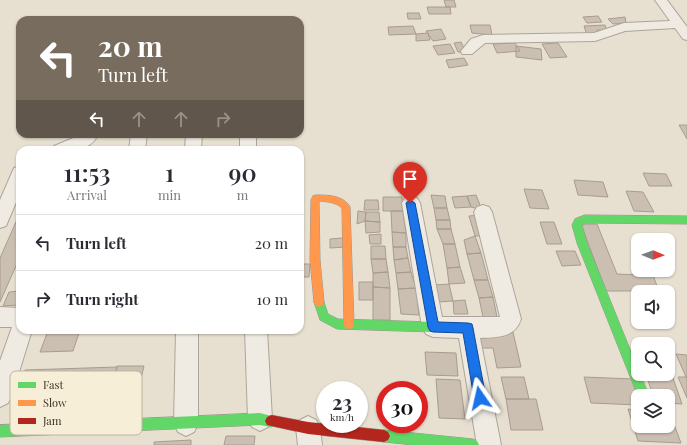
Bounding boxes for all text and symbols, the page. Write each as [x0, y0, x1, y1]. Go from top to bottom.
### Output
text: 20 m [98, 27, 163, 64]
icon: left [32, 32, 84, 84]
text: Turn left [98, 63, 168, 87]
icon: left [86, 108, 108, 130]
icon: ahead [128, 108, 150, 130]
icon: ahead [170, 108, 192, 130]
icon: right [212, 108, 234, 130]
text: 11:53 [63, 156, 110, 188]
text: 1 [165, 156, 174, 188]
text: 90 [228, 156, 257, 188]
pin [393, 162, 427, 203]
icon: arrive [399, 168, 421, 190]
text: Arrival [67, 186, 107, 203]
text: min [158, 186, 181, 203]
text: m [237, 186, 248, 203]
icon: left [32, 232, 54, 254]
text: Turn left [66, 233, 127, 253]
text: 20 m [255, 233, 288, 253]
north arrow [631, 233, 675, 277]
map controls [631, 233, 675, 433]
button: sound [631, 285, 675, 329]
icon: right [32, 288, 54, 310]
text: Turn right [66, 289, 139, 309]
text: 10 m [256, 289, 288, 309]
button: search [631, 337, 675, 381]
legend [10, 371, 142, 435]
text: Fast [43, 377, 63, 392]
position arrow [459, 377, 501, 419]
speed limit sign: 30 [376, 381, 428, 433]
text: 23 [332, 388, 352, 415]
button: layers [631, 389, 675, 433]
text: Slow [43, 395, 67, 410]
text: km/h [330, 410, 354, 424]
text: Jam [42, 413, 62, 428]

